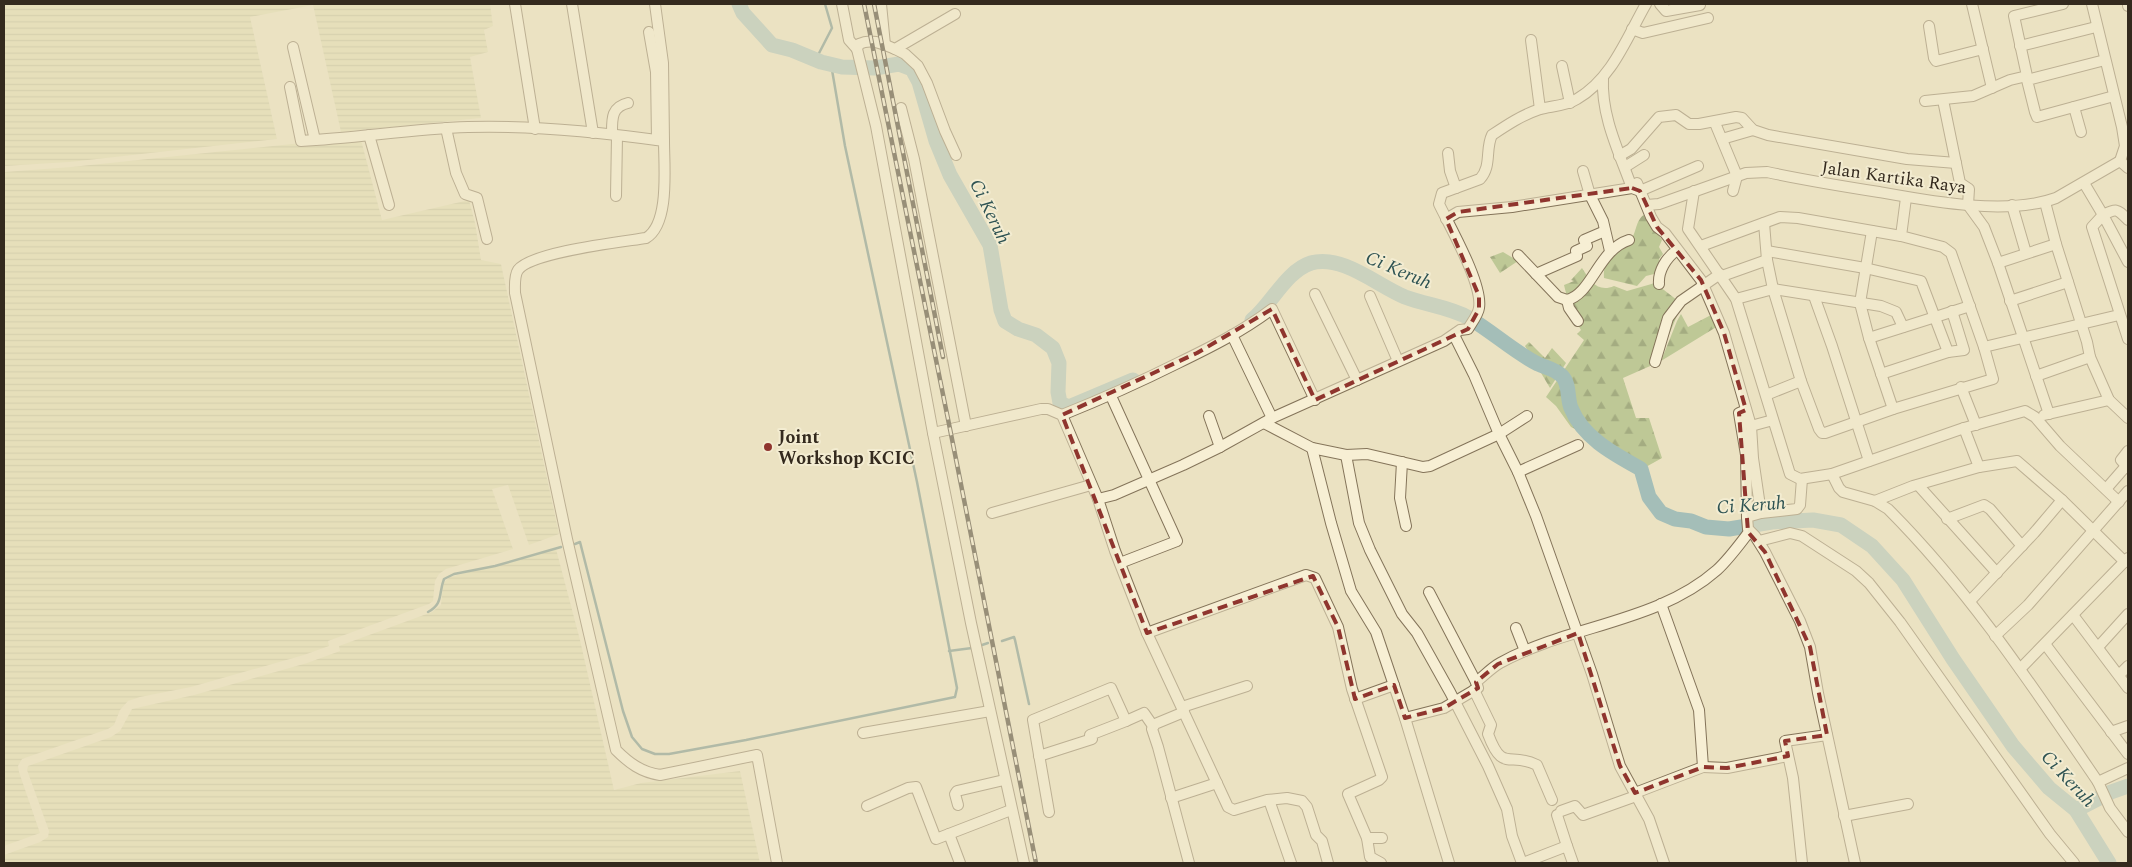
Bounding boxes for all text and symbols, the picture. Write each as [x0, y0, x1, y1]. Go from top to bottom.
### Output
street label: Jalan Kartika Raya [1820, 154, 1968, 201]
water label: Ci Keruh [961, 174, 1018, 249]
water label: Ci Keruh [1361, 243, 1436, 297]
place label: Joint Workshop KCIC [778, 424, 915, 472]
marker: Joint Workshop KCIC [762, 441, 774, 453]
water label: Ci Keruh [1715, 489, 1787, 522]
water label: Ci Keruh [2034, 744, 2102, 814]

